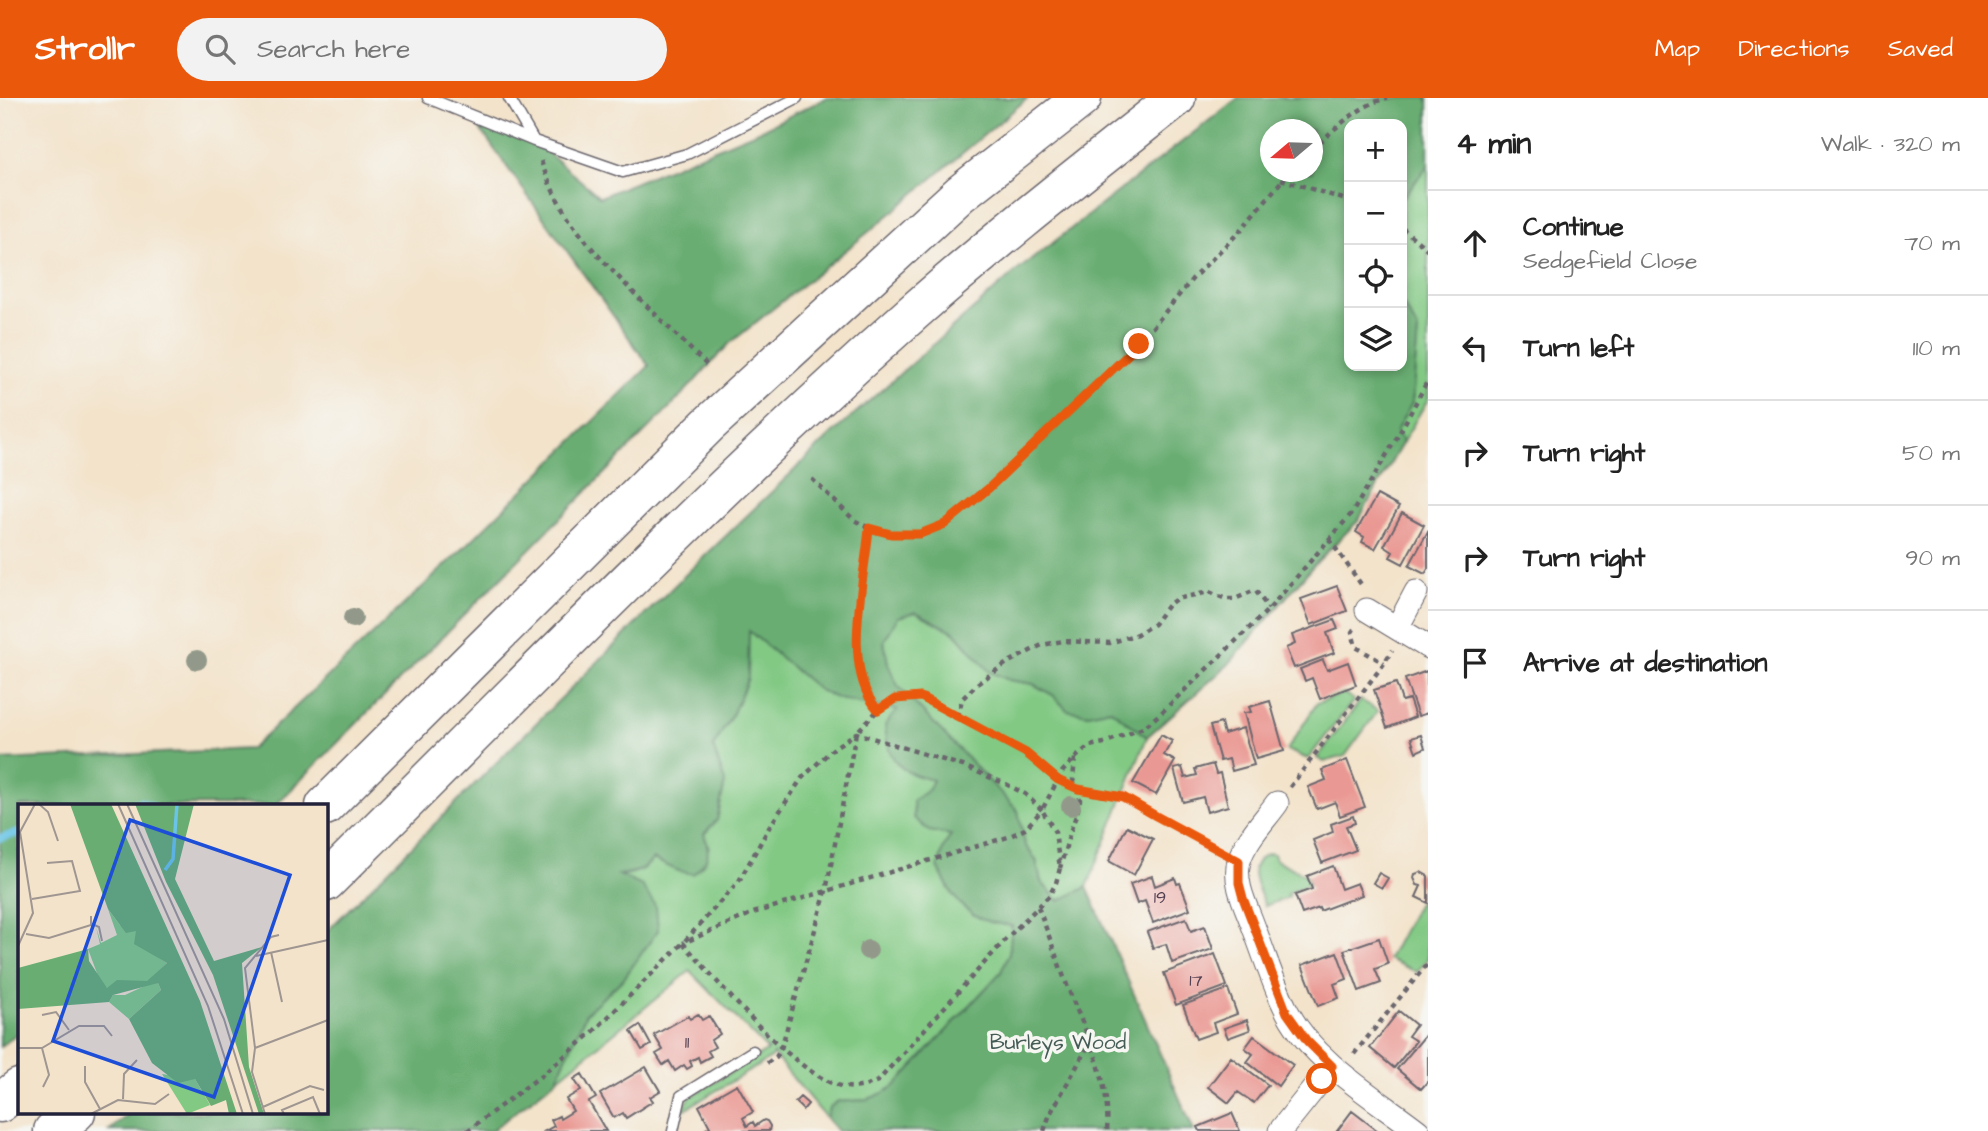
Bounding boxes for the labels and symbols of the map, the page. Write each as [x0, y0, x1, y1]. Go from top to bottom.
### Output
north arrow [1260, 119, 1323, 182]
route end [1123, 328, 1154, 359]
inset map [18, 804, 327, 1114]
house number: 19 [1154, 885, 1166, 910]
house number: 17 [1189, 968, 1203, 993]
park label: Burleys Wood [990, 1028, 1126, 1059]
house number: 11 [685, 1030, 689, 1055]
route start [1306, 1063, 1337, 1094]

